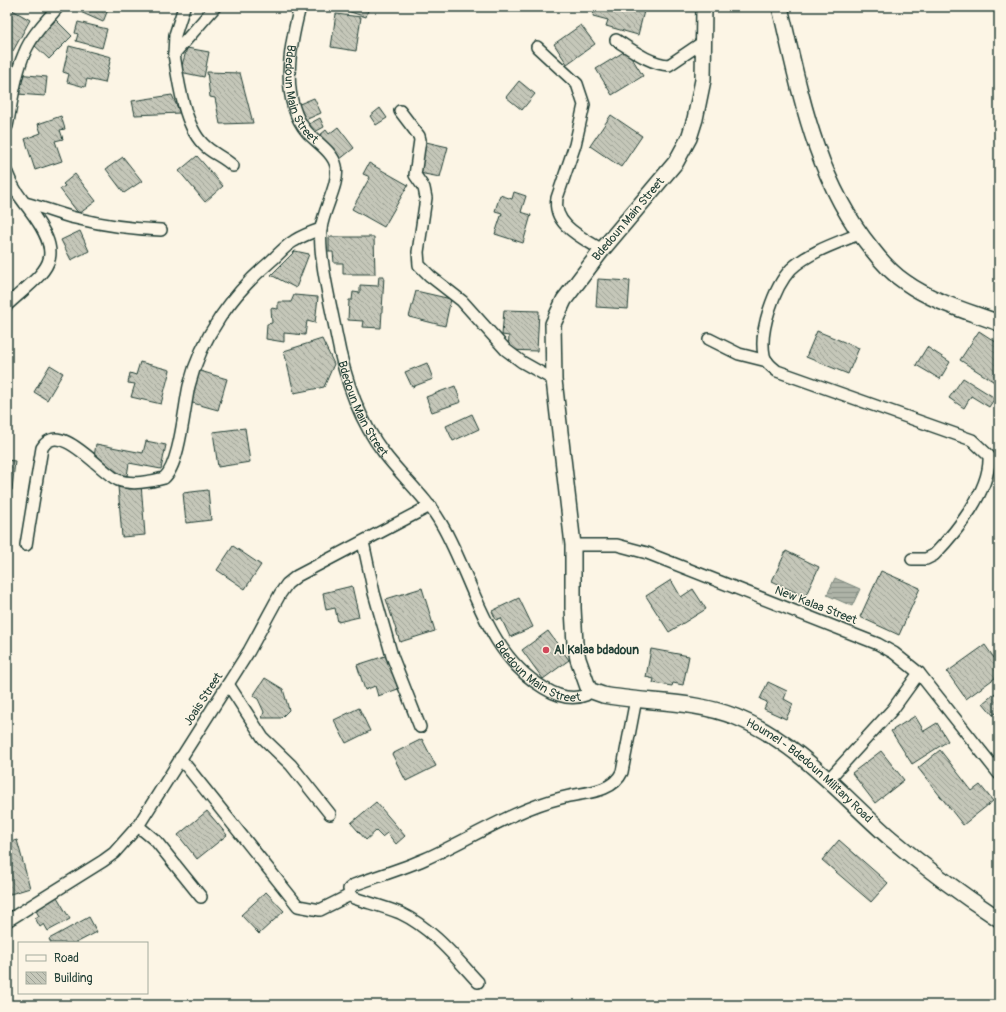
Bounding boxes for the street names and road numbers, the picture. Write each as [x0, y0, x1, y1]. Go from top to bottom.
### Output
street label: Bdedoun Main Street [281, 44, 321, 147]
street label: Bdedoun Main Street [589, 174, 668, 264]
street label: Bdedoun Main Street [334, 359, 391, 460]
street label: New Kalaa Street [773, 583, 859, 628]
street label: Bdedoun Main Street [491, 638, 582, 706]
street label: Joais Street [181, 670, 226, 729]
street label: Houmel - Bdedoun Military Road [743, 715, 876, 826]

